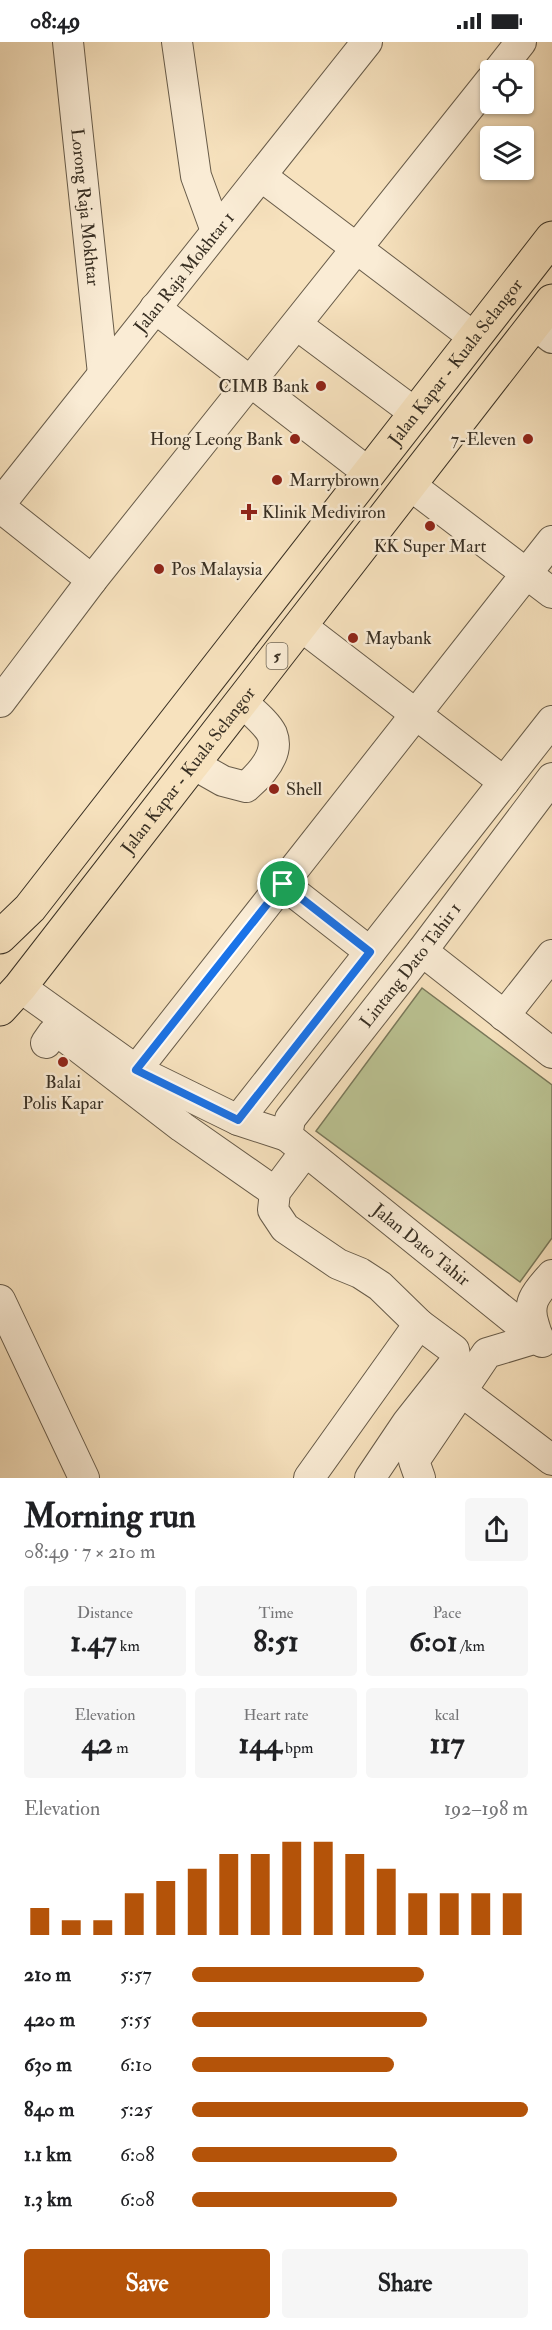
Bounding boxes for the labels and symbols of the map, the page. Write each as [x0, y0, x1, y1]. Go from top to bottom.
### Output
street label: Lorong Raja Mokhtar [66, 127, 105, 287]
street label: Jalan Raja Mokhtar 1 [128, 207, 239, 338]
street label: Jalan Kapar - Kuala Selangor [383, 273, 528, 451]
place label: CIMB Bank [218, 375, 309, 398]
marker: CIMB Bank [314, 379, 328, 393]
place label: Hong Leong Bank [150, 428, 283, 451]
place label: 7-Eleven [451, 428, 516, 451]
marker: Hong Leong Bank [288, 432, 302, 446]
marker: 7-Eleven [521, 432, 535, 446]
place label: Marrybrown [289, 469, 379, 492]
marker: Marrybrown [270, 473, 284, 487]
place label: Klinik Mediviron [262, 501, 386, 524]
marker: Klinik Mediviron [240, 503, 258, 521]
marker: KK Super Mart [423, 519, 437, 533]
place label: KK Super Mart [374, 535, 486, 558]
place label: Pos Malaysia [171, 558, 263, 581]
marker: Pos Malaysia [152, 562, 166, 576]
place label: Maybank [365, 627, 432, 650]
marker: Maybank [346, 631, 360, 645]
road number: 5 [266, 643, 288, 669]
street label: Jalan Kapar - Kuala Selangor [115, 682, 260, 859]
place label: Shell [286, 778, 323, 801]
marker: Shell [267, 782, 281, 796]
pin [257, 858, 308, 909]
street label: Lintang Dato Tahir 1 [355, 898, 466, 1032]
marker: Balai Polis Kapar [56, 1055, 70, 1069]
place label: Balai Polis Kapar [22, 1071, 104, 1115]
street label: Jalan Dato Tahir [367, 1198, 475, 1292]

